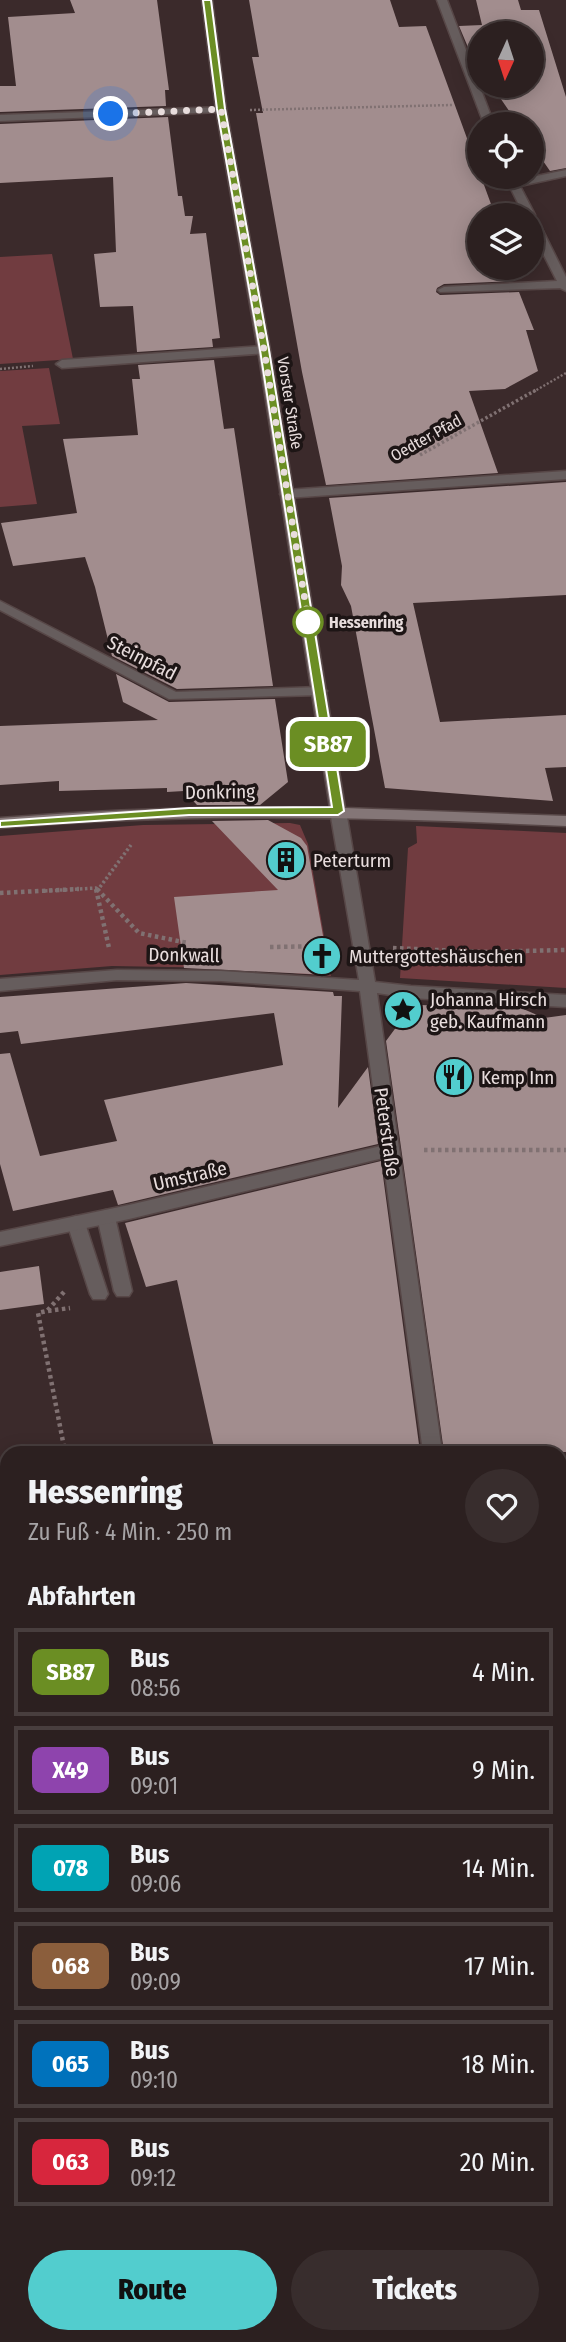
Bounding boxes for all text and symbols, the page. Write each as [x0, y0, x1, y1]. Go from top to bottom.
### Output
north arrow [467, 21, 544, 98]
map controls [467, 21, 544, 280]
your location [93, 96, 128, 131]
button: locate [467, 112, 544, 189]
button: layers [467, 203, 544, 280]
street label: Vorster Straße [273, 356, 307, 451]
street label: Oedter Pfad [387, 411, 465, 465]
marker: Hessenring [293, 607, 323, 637]
place label: Hessenring [329, 613, 404, 632]
street label: Steinpfad [104, 631, 180, 685]
line badge: SB87 [279, 721, 377, 767]
text: SB87 [304, 730, 352, 758]
street label: Donkring [185, 780, 255, 804]
building icon: Peterturm [265, 839, 307, 881]
place label: Peterturm [313, 849, 391, 872]
church icon: Muttergotteshäuschen [301, 935, 343, 977]
street label: Donkwall [148, 943, 220, 967]
place label: Muttergotteshäuschen [349, 945, 524, 968]
place label: Johanna Hirsch geb. Kaufmann [430, 988, 547, 1033]
place icon: Johanna Hirsch geb. Kaufmann [382, 989, 424, 1031]
restaurant icon: Kemp Inn [433, 1056, 475, 1098]
place label: Kemp Inn [481, 1066, 554, 1089]
street label: Peterstraße [369, 1086, 405, 1178]
street label: Umstraße [151, 1156, 229, 1196]
button: heart [465, 1469, 539, 1543]
text: Hessenring [28, 1472, 182, 1512]
text: Zu Fuß · 4 Min. · 250 m [28, 1518, 232, 1546]
text: Abfahrten [28, 1581, 136, 1612]
text: Bus [130, 1643, 169, 1674]
text: 4 Min. [472, 1657, 535, 1688]
text: SB87 [46, 1658, 95, 1686]
text: 08:56 [130, 1674, 180, 1702]
text: Bus [130, 1741, 169, 1772]
text: 9 Min. [472, 1755, 535, 1786]
text: X49 [52, 1756, 89, 1784]
text: 09:01 [130, 1772, 178, 1800]
text: Bus [130, 1839, 169, 1870]
text: 14 Min. [462, 1853, 535, 1884]
text: 078 [53, 1854, 88, 1882]
text: 09:06 [130, 1870, 181, 1898]
text: Bus [130, 1937, 169, 1968]
text: 17 Min. [464, 1951, 535, 1982]
text: 068 [51, 1952, 90, 1980]
text: 09:09 [130, 1968, 181, 1996]
text: Bus [130, 2035, 169, 2066]
text: 18 Min. [461, 2049, 535, 2080]
text: 065 [52, 2050, 89, 2078]
text: 09:10 [130, 2066, 178, 2094]
text: Bus [130, 2133, 169, 2164]
text: 20 Min. [460, 2147, 535, 2178]
text: 063 [52, 2148, 89, 2176]
text: 09:12 [130, 2164, 176, 2192]
button: Route [28, 2250, 277, 2330]
button: Tickets [291, 2250, 539, 2330]

